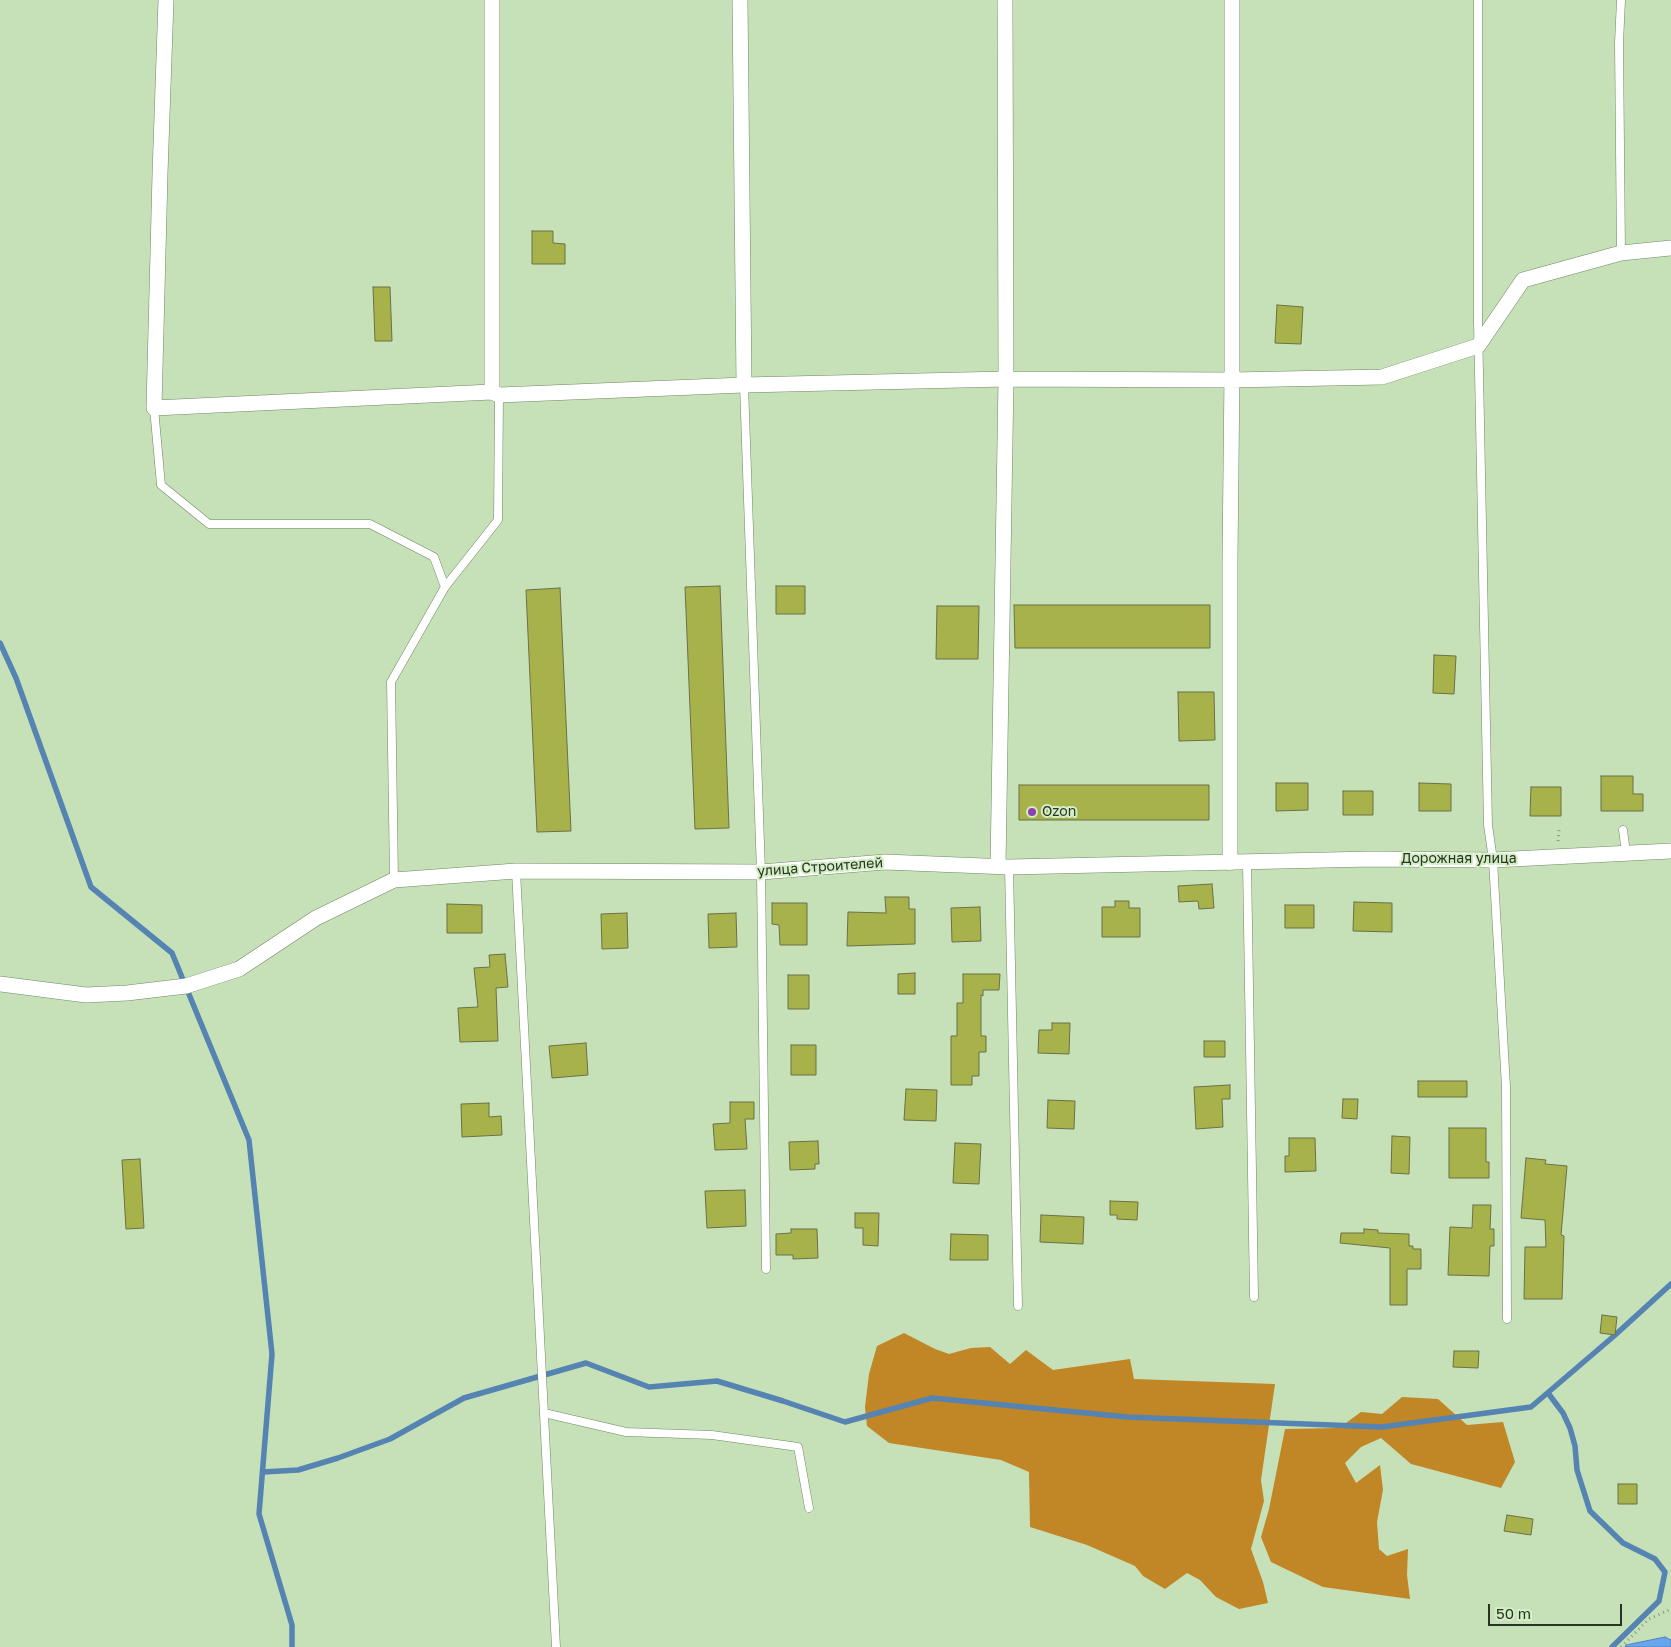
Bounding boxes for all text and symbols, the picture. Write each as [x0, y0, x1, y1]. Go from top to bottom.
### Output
place label: Ozon [1042, 804, 1076, 820]
marker: Ozon [1026, 806, 1038, 818]
street label: Дорожная улица [1401, 851, 1517, 867]
street label: улица Строителей [757, 854, 883, 880]
scale bar [1491, 1594, 1625, 1626]
text: 50 m [1496, 1604, 1531, 1622]

